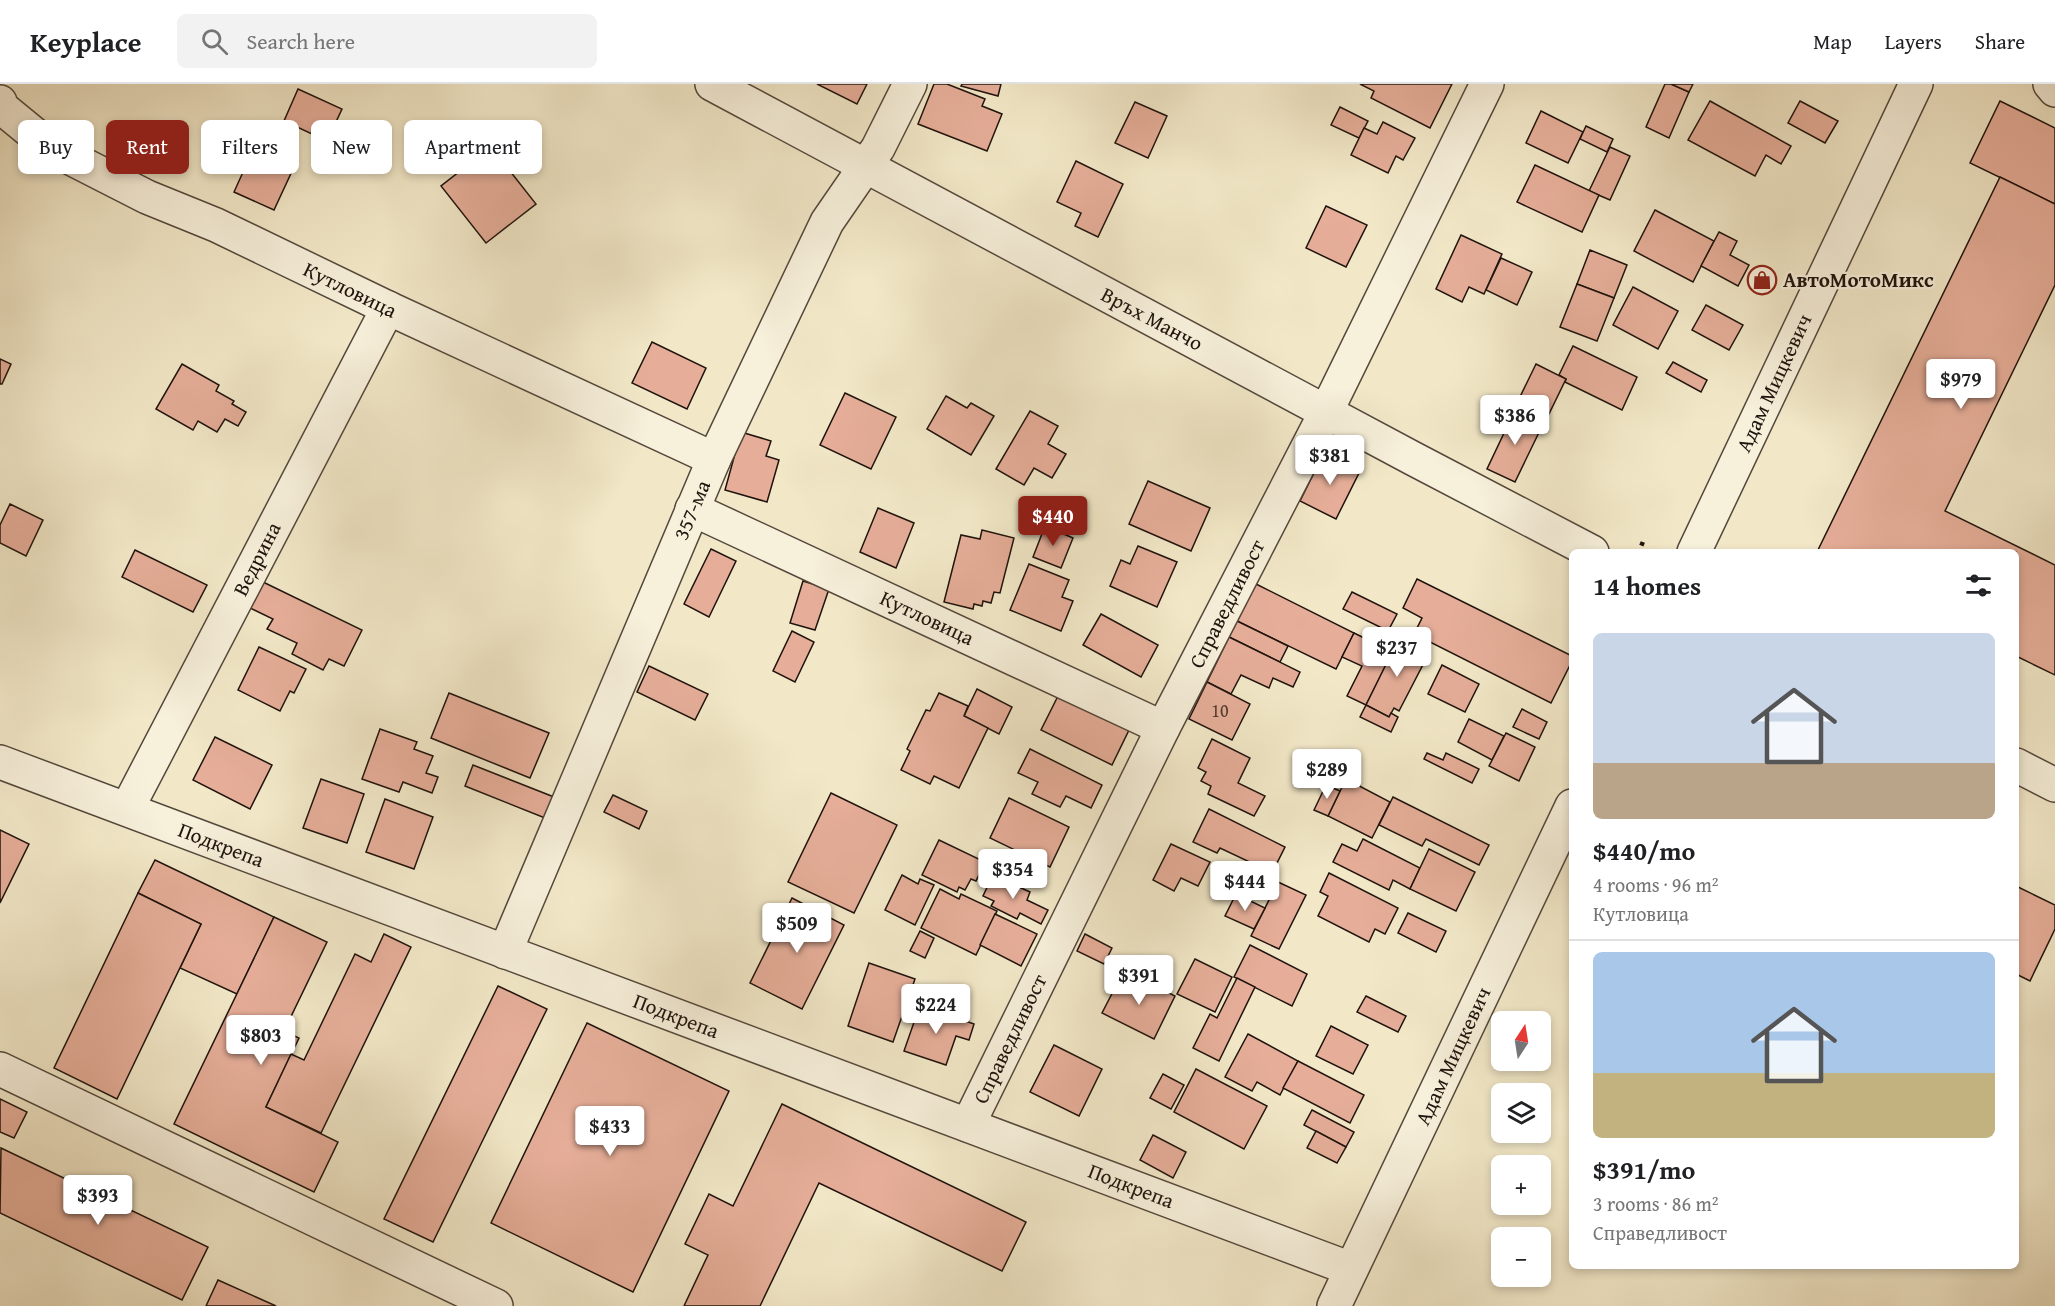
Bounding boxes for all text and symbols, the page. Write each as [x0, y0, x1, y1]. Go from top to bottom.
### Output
search box [177, 14, 597, 68]
text: Keyplace [30, 21, 141, 62]
icon: search [198, 25, 231, 58]
text: Search here [246, 25, 355, 57]
text: Map [1813, 26, 1852, 57]
text: Layers [1885, 26, 1942, 57]
text: Share [1975, 26, 2025, 57]
chip: Buy [18, 120, 94, 174]
chip: Rent [106, 120, 189, 174]
chip: Filters [201, 120, 299, 174]
chip: New [311, 120, 392, 174]
chip: Apartment [404, 120, 542, 174]
street label: Кутловица [298, 254, 402, 326]
shop icon: АвтоМотоМикс [1746, 264, 1778, 296]
place label: АвтоМотоМикс [1783, 264, 1934, 295]
street label: Връх Манчо [1096, 279, 1209, 358]
street label: Адам Мицкевич [1728, 308, 1819, 457]
pin: $979 [1925, 359, 1997, 410]
text: $979 [1940, 364, 1982, 393]
pin: $386 [1479, 395, 1551, 446]
text: $386 [1494, 400, 1536, 429]
pin: $381 [1294, 435, 1366, 486]
text: $381 [1309, 440, 1351, 469]
street label: 357-ма [665, 475, 718, 545]
pin: $440 [1017, 496, 1089, 547]
text: $440 [1032, 501, 1074, 530]
street label: Ведрина [225, 516, 288, 601]
street label: Справедливост [1181, 534, 1272, 673]
text: 14 homes [1593, 566, 1701, 605]
icon: filters [1962, 569, 1995, 602]
street label: Кутловица [875, 582, 979, 653]
pin: $237 [1361, 627, 1433, 678]
text: $237 [1376, 632, 1418, 661]
icon: home [1740, 672, 1848, 780]
house number: 10 [1211, 697, 1229, 724]
pin: $289 [1291, 749, 1363, 800]
text: $289 [1306, 754, 1348, 783]
street label: Подкрепа [174, 814, 269, 875]
text: $440/mo [1593, 831, 1695, 870]
pin: $354 [977, 849, 1049, 900]
text: $354 [992, 854, 1034, 883]
pin: $444 [1209, 861, 1281, 912]
text: $444 [1224, 866, 1266, 895]
text: 4 rooms · 96 m² [1593, 870, 1719, 899]
text: Кутловица [1593, 899, 1689, 928]
pin: $509 [761, 903, 833, 954]
text: $509 [776, 908, 818, 937]
pin: $391 [1103, 955, 1175, 1006]
text: $391 [1118, 960, 1160, 989]
street label: Справедливост [965, 969, 1054, 1109]
street label: Адам Мицкевич [1407, 981, 1498, 1130]
pin: $224 [900, 984, 972, 1035]
street label: Подкрепа [629, 985, 724, 1046]
text: $224 [915, 989, 957, 1018]
icon: home [1740, 991, 1848, 1099]
north arrow [1491, 1011, 1551, 1071]
map controls [1491, 1011, 1551, 1287]
pin: $803 [225, 1015, 297, 1066]
text: $803 [240, 1020, 282, 1049]
button: layers [1491, 1083, 1551, 1143]
pin: $433 [574, 1106, 646, 1157]
text: $433 [589, 1111, 631, 1140]
text: $391/mo [1593, 1150, 1695, 1189]
street label: Подкрепа [1084, 1155, 1179, 1216]
button: + [1491, 1155, 1551, 1215]
pin: $393 [62, 1175, 134, 1226]
text: $393 [77, 1180, 119, 1209]
text: 3 rooms · 86 m² [1593, 1189, 1719, 1218]
text: Справедливост [1593, 1218, 1727, 1247]
button: − [1491, 1227, 1551, 1287]

